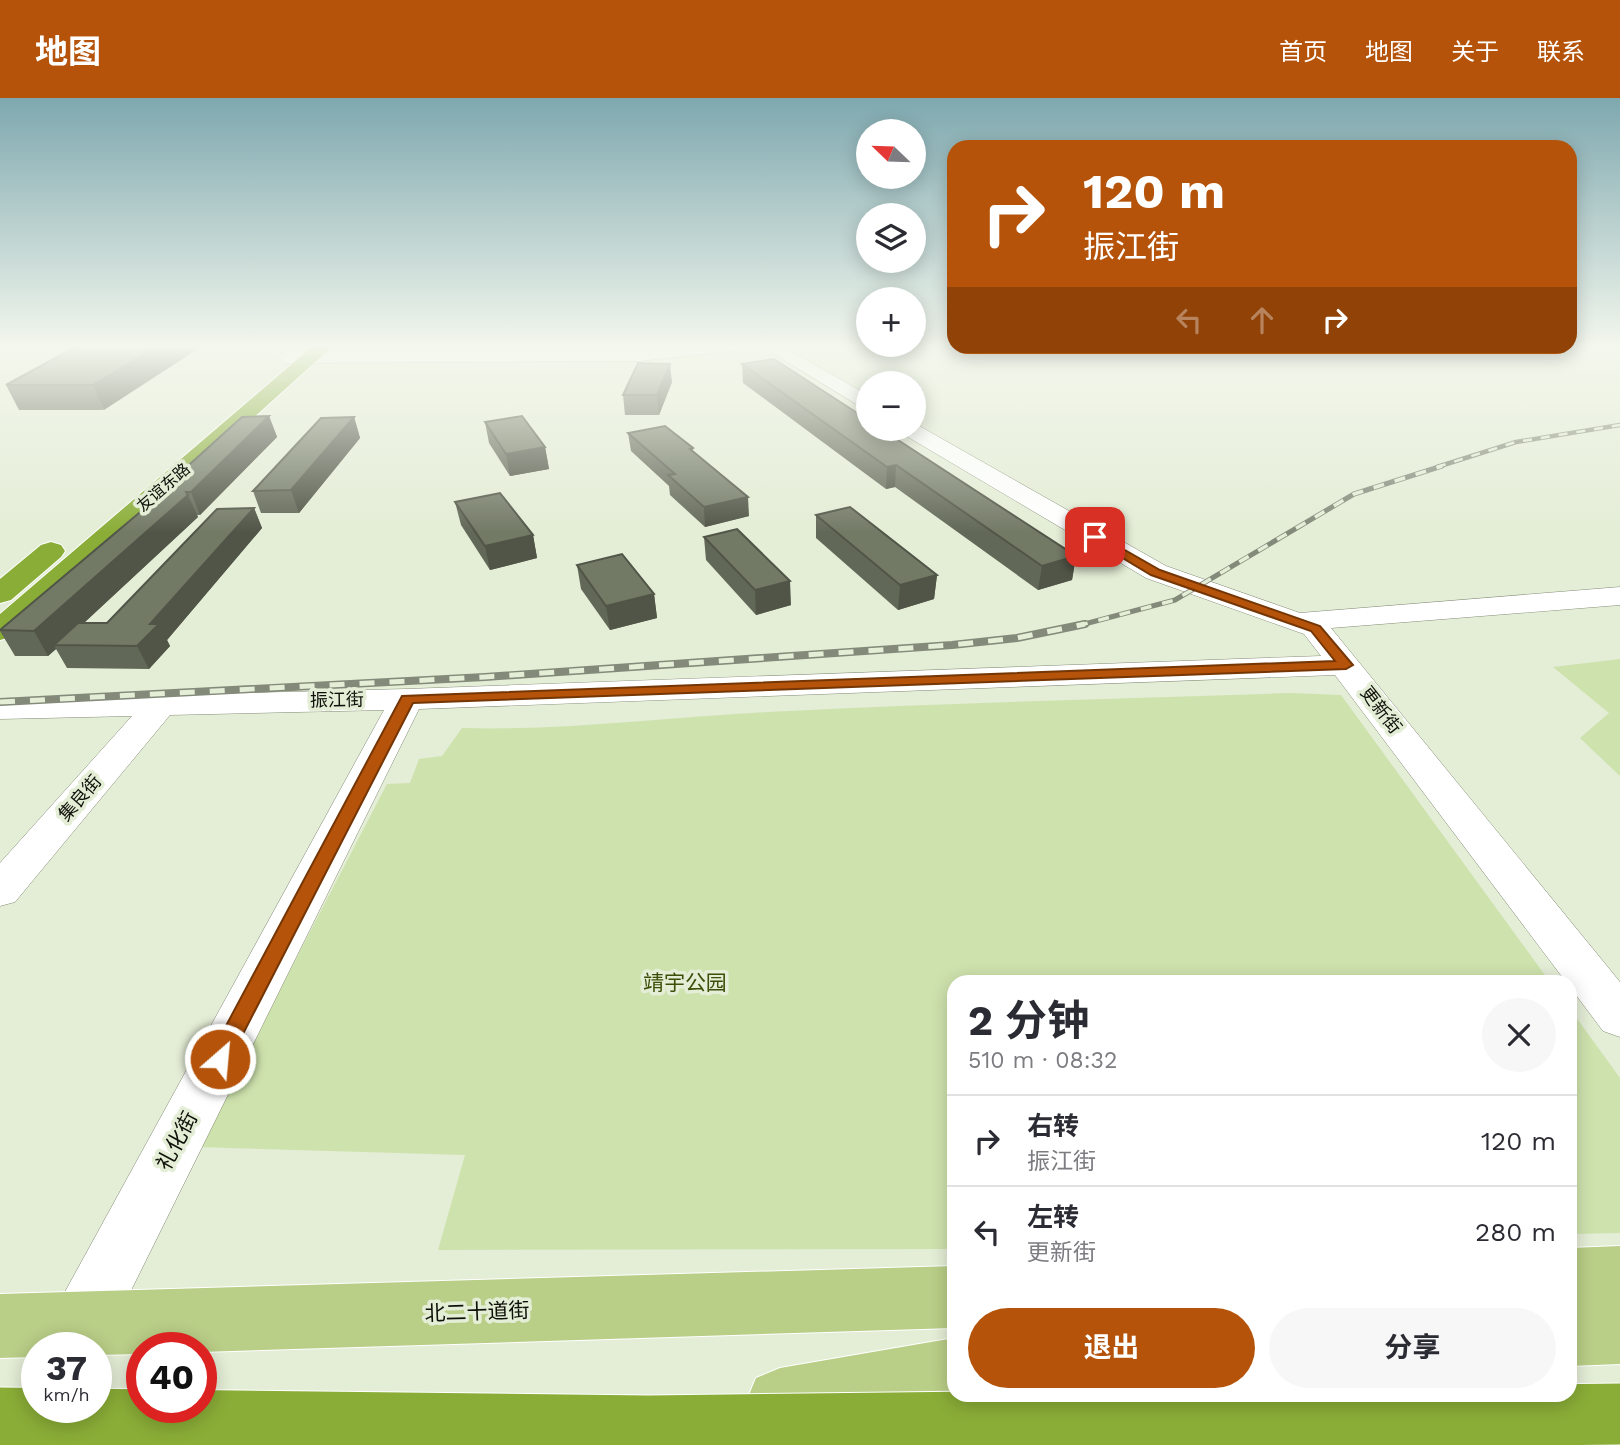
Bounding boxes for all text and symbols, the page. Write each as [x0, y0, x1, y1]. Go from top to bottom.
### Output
text: 地图 [35, 32, 101, 71]
text: 首页 [1279, 38, 1327, 66]
text: 地图 [1365, 38, 1413, 66]
text: 关于 [1451, 38, 1499, 66]
text: 联系 [1537, 38, 1585, 66]
north arrow [856, 119, 926, 189]
map controls [856, 119, 926, 441]
text: 120 m [1083, 162, 1225, 220]
icon: right [968, 168, 1059, 259]
button: layers [856, 203, 926, 273]
text: 振江街 [1083, 228, 1179, 266]
button: + [856, 287, 926, 357]
icon: left [1170, 301, 1208, 339]
icon: ahead [1243, 301, 1281, 339]
icon: right [1316, 301, 1354, 339]
button: − [856, 371, 926, 441]
street label: 友谊东路 [133, 459, 194, 516]
pin [1065, 507, 1125, 567]
icon: arrive [1076, 518, 1114, 556]
street label: 更新街 [1356, 682, 1406, 737]
street label: 振江街 [310, 689, 364, 710]
street label: 集良街 [54, 770, 105, 825]
park label: 靖宇公园 [643, 970, 727, 995]
text: 2 分钟 [968, 996, 1089, 1045]
button: close [1482, 998, 1556, 1072]
position arrow [183, 1022, 257, 1096]
text: 510 m · 08:32 [968, 1047, 1117, 1074]
street label: 礼化街 [151, 1107, 202, 1174]
text: 右转 [1027, 1111, 1079, 1141]
icon: right [968, 1122, 1006, 1160]
text: 120 m [1481, 1126, 1556, 1156]
text: 振江街 [1027, 1148, 1096, 1175]
text: 左转 [1027, 1202, 1079, 1232]
icon: left [968, 1213, 1006, 1251]
text: 280 m [1475, 1217, 1556, 1247]
text: 更新街 [1027, 1239, 1096, 1266]
street label: 北二十道街 [424, 1297, 530, 1326]
button: 退出 [968, 1308, 1255, 1388]
button: 分享 [1269, 1308, 1556, 1388]
speed limit sign: 40 [126, 1332, 217, 1423]
text: 37 [46, 1347, 87, 1389]
text: km/h [43, 1384, 90, 1405]

